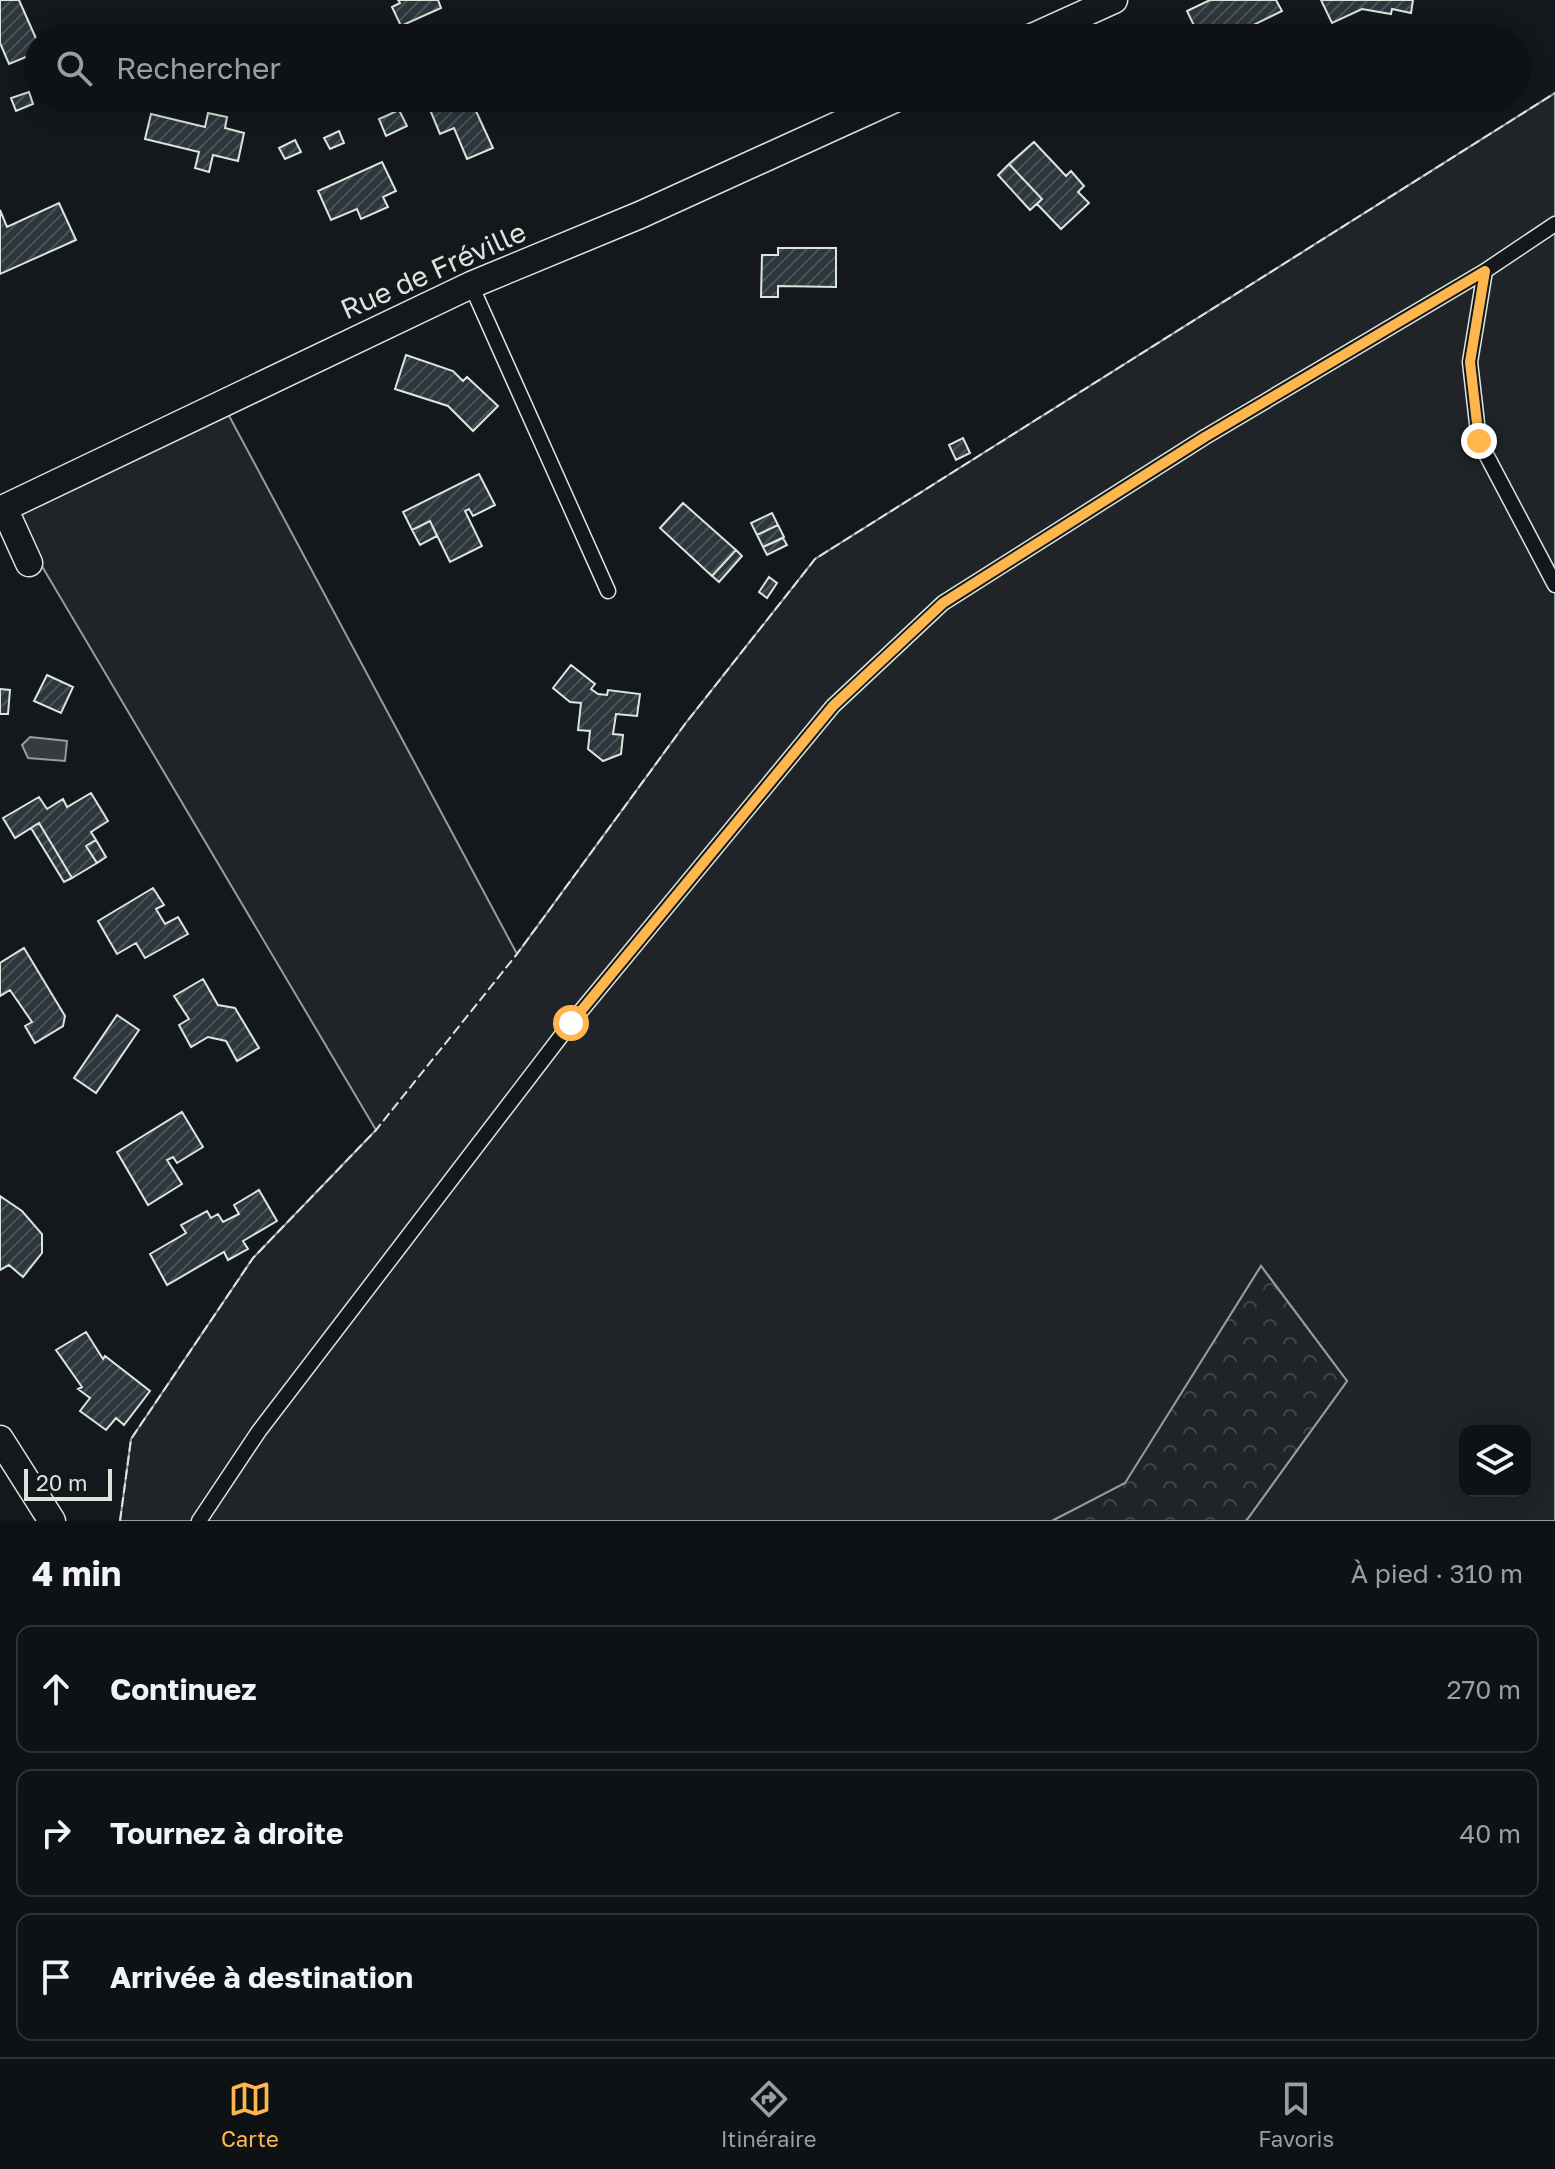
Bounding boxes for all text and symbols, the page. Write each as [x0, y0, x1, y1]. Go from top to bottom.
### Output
search box [24, 24, 1531, 112]
icon: search [52, 46, 96, 90]
text: Rechercher [116, 50, 281, 86]
street label: Rue de Fréville [335, 214, 531, 326]
route end [1461, 423, 1497, 459]
route start [553, 1005, 589, 1041]
map controls [1459, 1425, 1531, 1497]
button: layers [1459, 1425, 1531, 1497]
scale bar [24, 1465, 112, 1501]
text: 20 m [36, 1469, 87, 1496]
text: 4 min [32, 1553, 121, 1593]
text: À pied · 310 m [1351, 1558, 1523, 1589]
icon: ahead [34, 1667, 78, 1711]
text: Continuez [110, 1671, 257, 1707]
text: 270 m [1447, 1674, 1521, 1705]
icon: right [34, 1811, 78, 1855]
text: Tournez à droite [110, 1815, 344, 1851]
text: 40 m [1460, 1818, 1521, 1849]
icon: arrive [34, 1955, 78, 1999]
text: Arrivée à destination [110, 1959, 413, 1995]
tab: Carte [221, 2077, 279, 2152]
tab: Itinéraire [721, 2077, 816, 2152]
tab: Favoris [1258, 2077, 1334, 2152]

